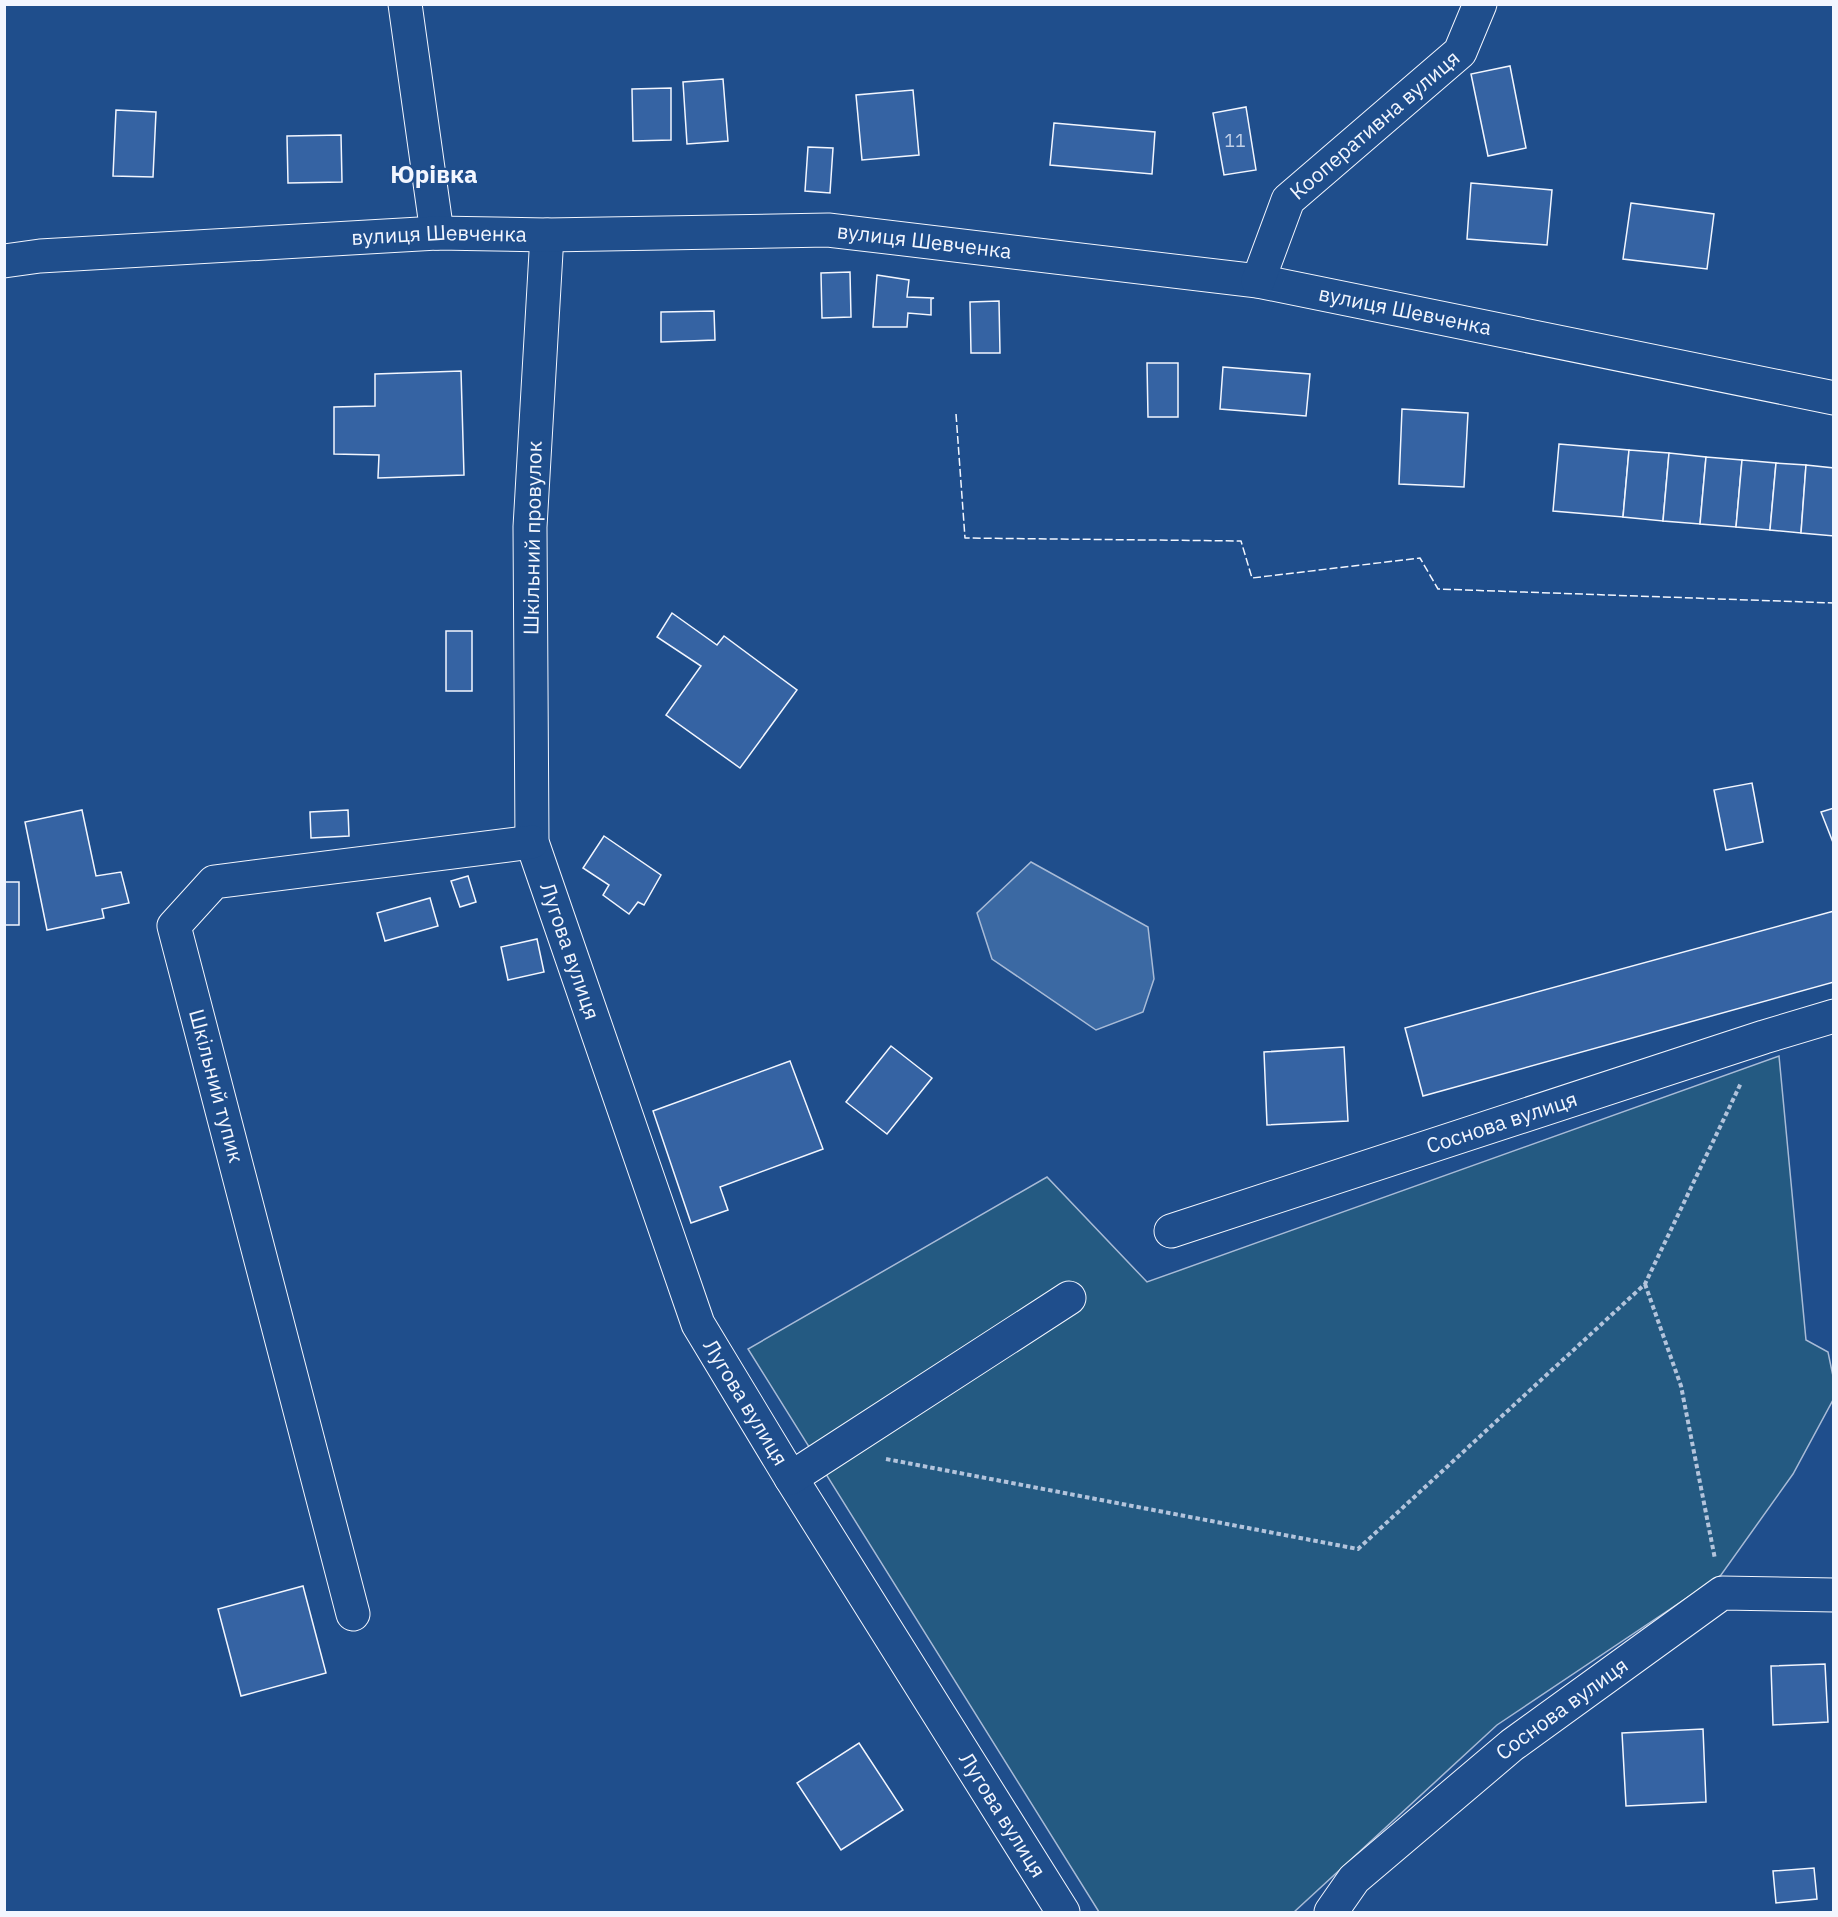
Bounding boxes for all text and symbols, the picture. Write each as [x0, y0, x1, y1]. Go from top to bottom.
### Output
street label: Кооперативна вулиця [1283, 43, 1465, 205]
house number: 11 [1224, 129, 1246, 152]
district label: Юрівка [390, 158, 478, 190]
street label: вулиця Шевченка [835, 216, 1013, 265]
street label: вулиця Шевченка [350, 218, 527, 251]
street label: вулиця Шевченка [1316, 279, 1494, 341]
street label: Шкільний провулок [516, 440, 548, 635]
street label: Лугова вулиця [534, 879, 607, 1023]
street label: Шкільний тупик [183, 1006, 251, 1166]
street label: Соснова вулиця [1422, 1084, 1580, 1160]
street label: Лугова вулиця [697, 1334, 795, 1470]
street label: Соснова вулиця [1489, 1651, 1633, 1766]
street label: Лугова вулиця [953, 1747, 1053, 1883]

